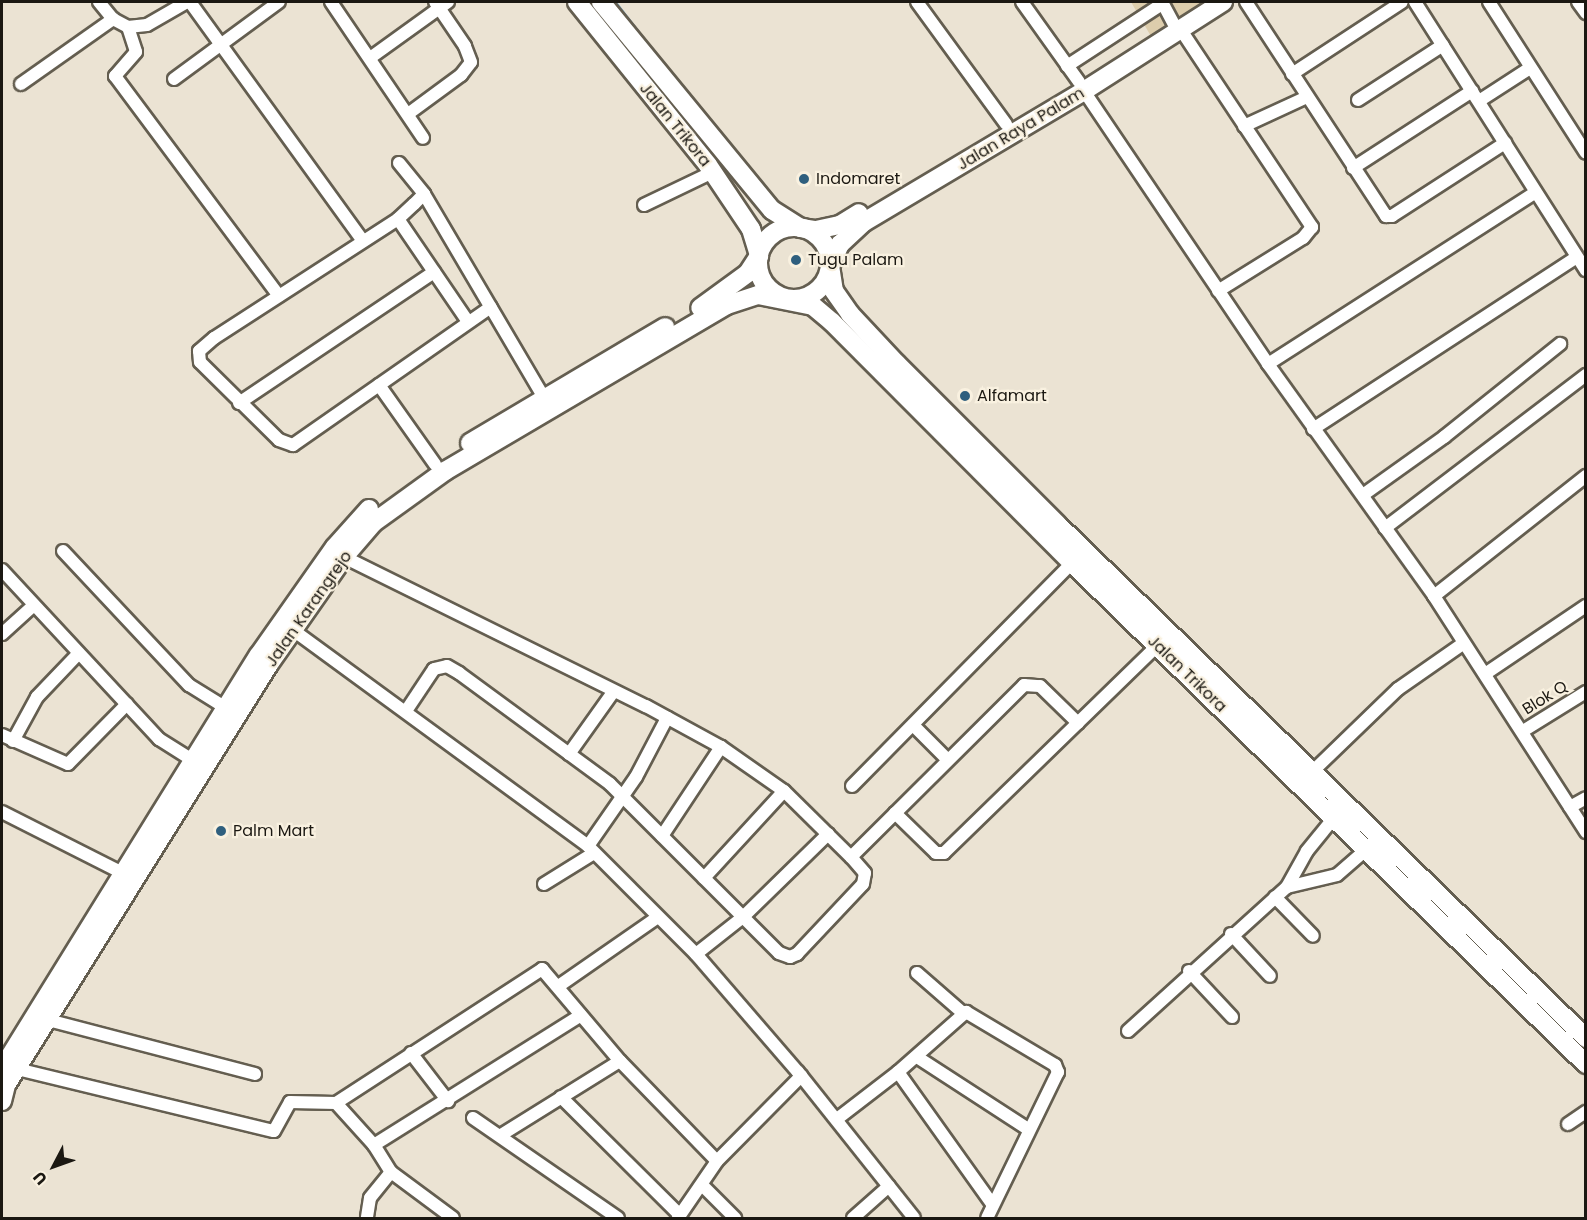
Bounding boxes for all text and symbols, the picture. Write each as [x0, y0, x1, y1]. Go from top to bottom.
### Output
street label: Jalan Trikora [635, 79, 715, 171]
street label: Jalan Raya Palam [954, 84, 1088, 174]
place label: Indomaret [816, 169, 900, 189]
marker: Indomaret [797, 172, 811, 186]
place label: Tugu Palam [808, 250, 904, 270]
marker: Tugu Palam [789, 253, 803, 267]
place label: Alfamart [977, 386, 1047, 406]
marker: Alfamart [958, 389, 972, 403]
street label: Jalan Karangrejo [262, 547, 356, 671]
street label: Jalan Trikora [1144, 632, 1230, 716]
street label: Blok Q [1519, 677, 1571, 719]
place label: Palm Mart [233, 821, 314, 841]
marker: Palm Mart [214, 824, 228, 838]
north arrow [24, 1136, 84, 1196]
text: U [28, 1166, 52, 1190]

